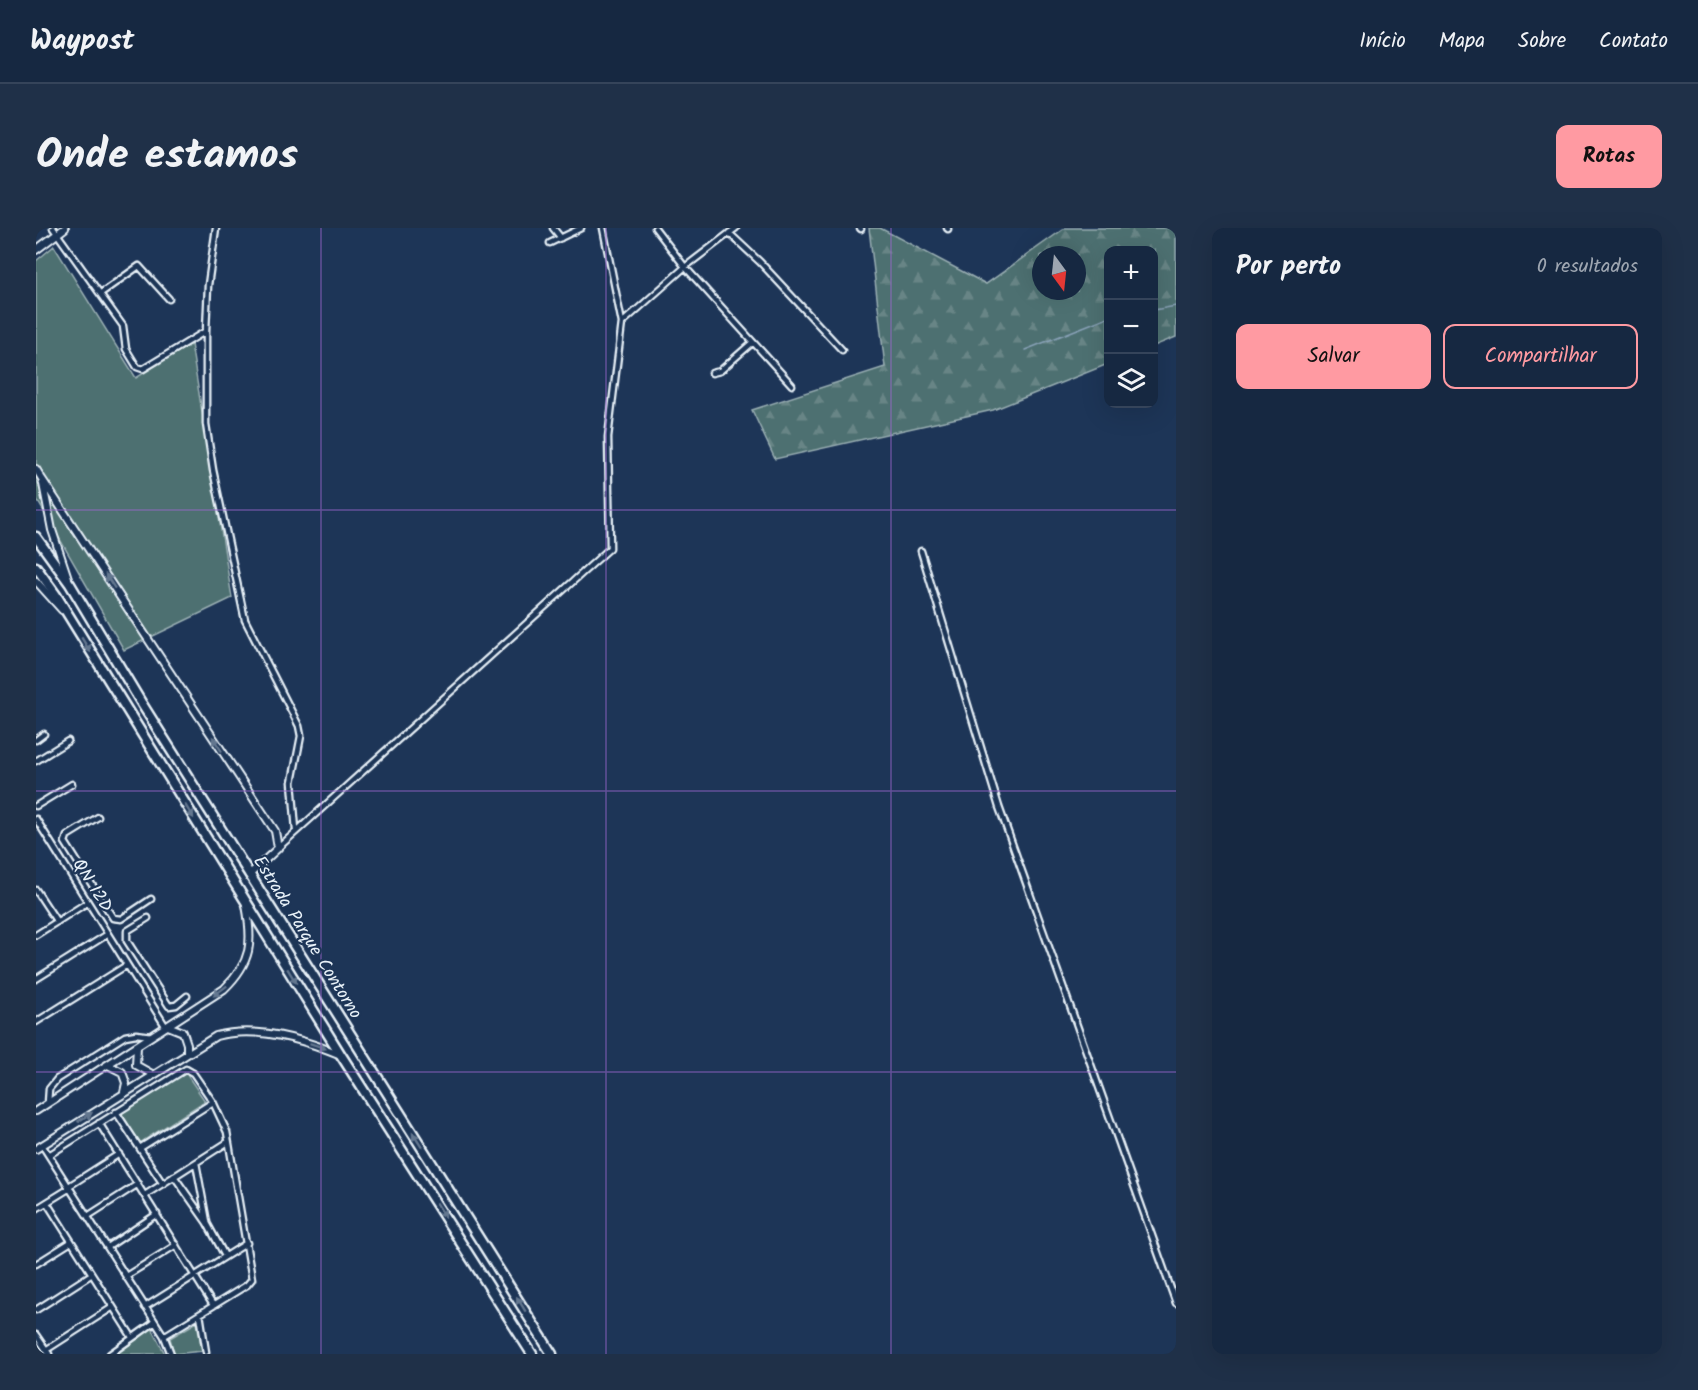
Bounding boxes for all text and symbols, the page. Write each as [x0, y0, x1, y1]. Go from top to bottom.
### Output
text: Waypost [30, 19, 134, 64]
text: Início [1359, 25, 1406, 58]
text: Mapa [1439, 25, 1485, 58]
text: Sobre [1518, 25, 1566, 58]
text: Contato [1599, 25, 1668, 58]
text: Onde estamos [36, 123, 298, 190]
button: Rotas [1556, 125, 1662, 188]
north arrow [1032, 246, 1086, 300]
map controls [1104, 246, 1158, 408]
button: + [1104, 246, 1158, 300]
text: Por perto [1236, 246, 1341, 288]
text: 0 resultados [1537, 251, 1638, 283]
button: − [1104, 300, 1158, 354]
button: Salvar [1236, 324, 1431, 389]
button: Compartilhar [1443, 324, 1638, 389]
button: layers [1104, 354, 1158, 408]
one-way arrow [104, 573, 115, 589]
one-way arrow [81, 637, 92, 653]
one-way arrow [212, 736, 223, 752]
one-way arrow [183, 803, 194, 819]
street label: Estrada Parque Contorno [245, 850, 369, 1025]
street label: QN 12D [64, 853, 120, 919]
one-way arrow [286, 968, 297, 984]
one-way arrow [213, 984, 228, 996]
one-way arrow [309, 1042, 327, 1051]
one-way arrow [77, 1112, 93, 1123]
one-way arrow [412, 1132, 423, 1148]
one-way arrow [435, 1202, 446, 1218]
one-way arrow [516, 1296, 527, 1313]

